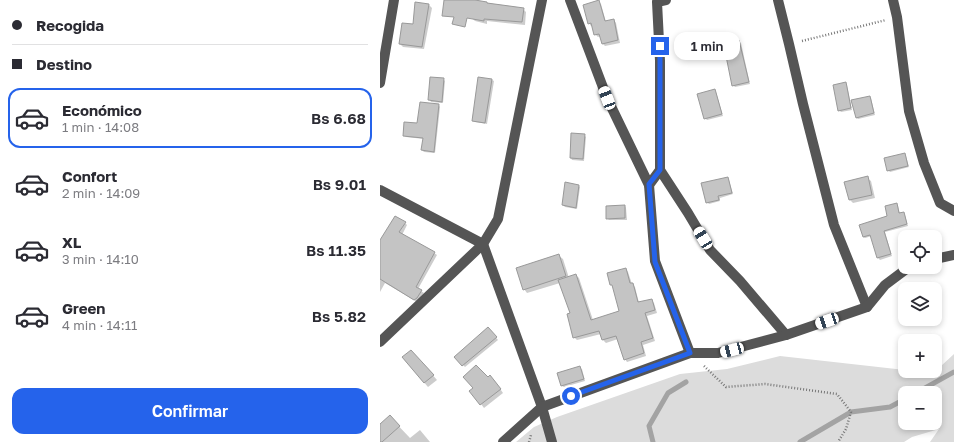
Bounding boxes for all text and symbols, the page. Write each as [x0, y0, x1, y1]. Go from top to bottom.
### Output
text: Recogida [36, 16, 104, 34]
callout: 1 min [674, 32, 740, 60]
route end [651, 37, 669, 55]
text: 1 min [691, 38, 723, 54]
text: Destino [36, 55, 92, 73]
car [597, 85, 617, 111]
icon: car [14, 100, 50, 136]
text: Económico [62, 101, 142, 119]
text: Bs 6.68 [311, 109, 366, 127]
text: 1 min · 14:08 [62, 119, 139, 135]
icon: car [14, 166, 50, 202]
text: Confort [62, 167, 117, 185]
text: Bs 9.01 [313, 175, 366, 193]
text: 2 min · 14:09 [62, 185, 140, 201]
car [692, 225, 714, 251]
map controls [898, 230, 942, 430]
button: locate [898, 230, 942, 274]
icon: car [14, 232, 50, 268]
text: XL [62, 233, 81, 251]
text: Bs 11.35 [306, 241, 366, 259]
text: 3 min · 14:10 [62, 251, 139, 267]
button: layers [898, 282, 942, 326]
icon: car [14, 298, 50, 334]
text: Green [62, 299, 105, 317]
text: Bs 5.82 [312, 307, 366, 325]
car [814, 311, 840, 331]
text: 4 min · 14:11 [62, 317, 137, 333]
button: + [898, 334, 942, 378]
car [719, 341, 745, 359]
button: − [898, 386, 942, 430]
route start [562, 387, 580, 405]
button: Confirmar [12, 388, 368, 434]

